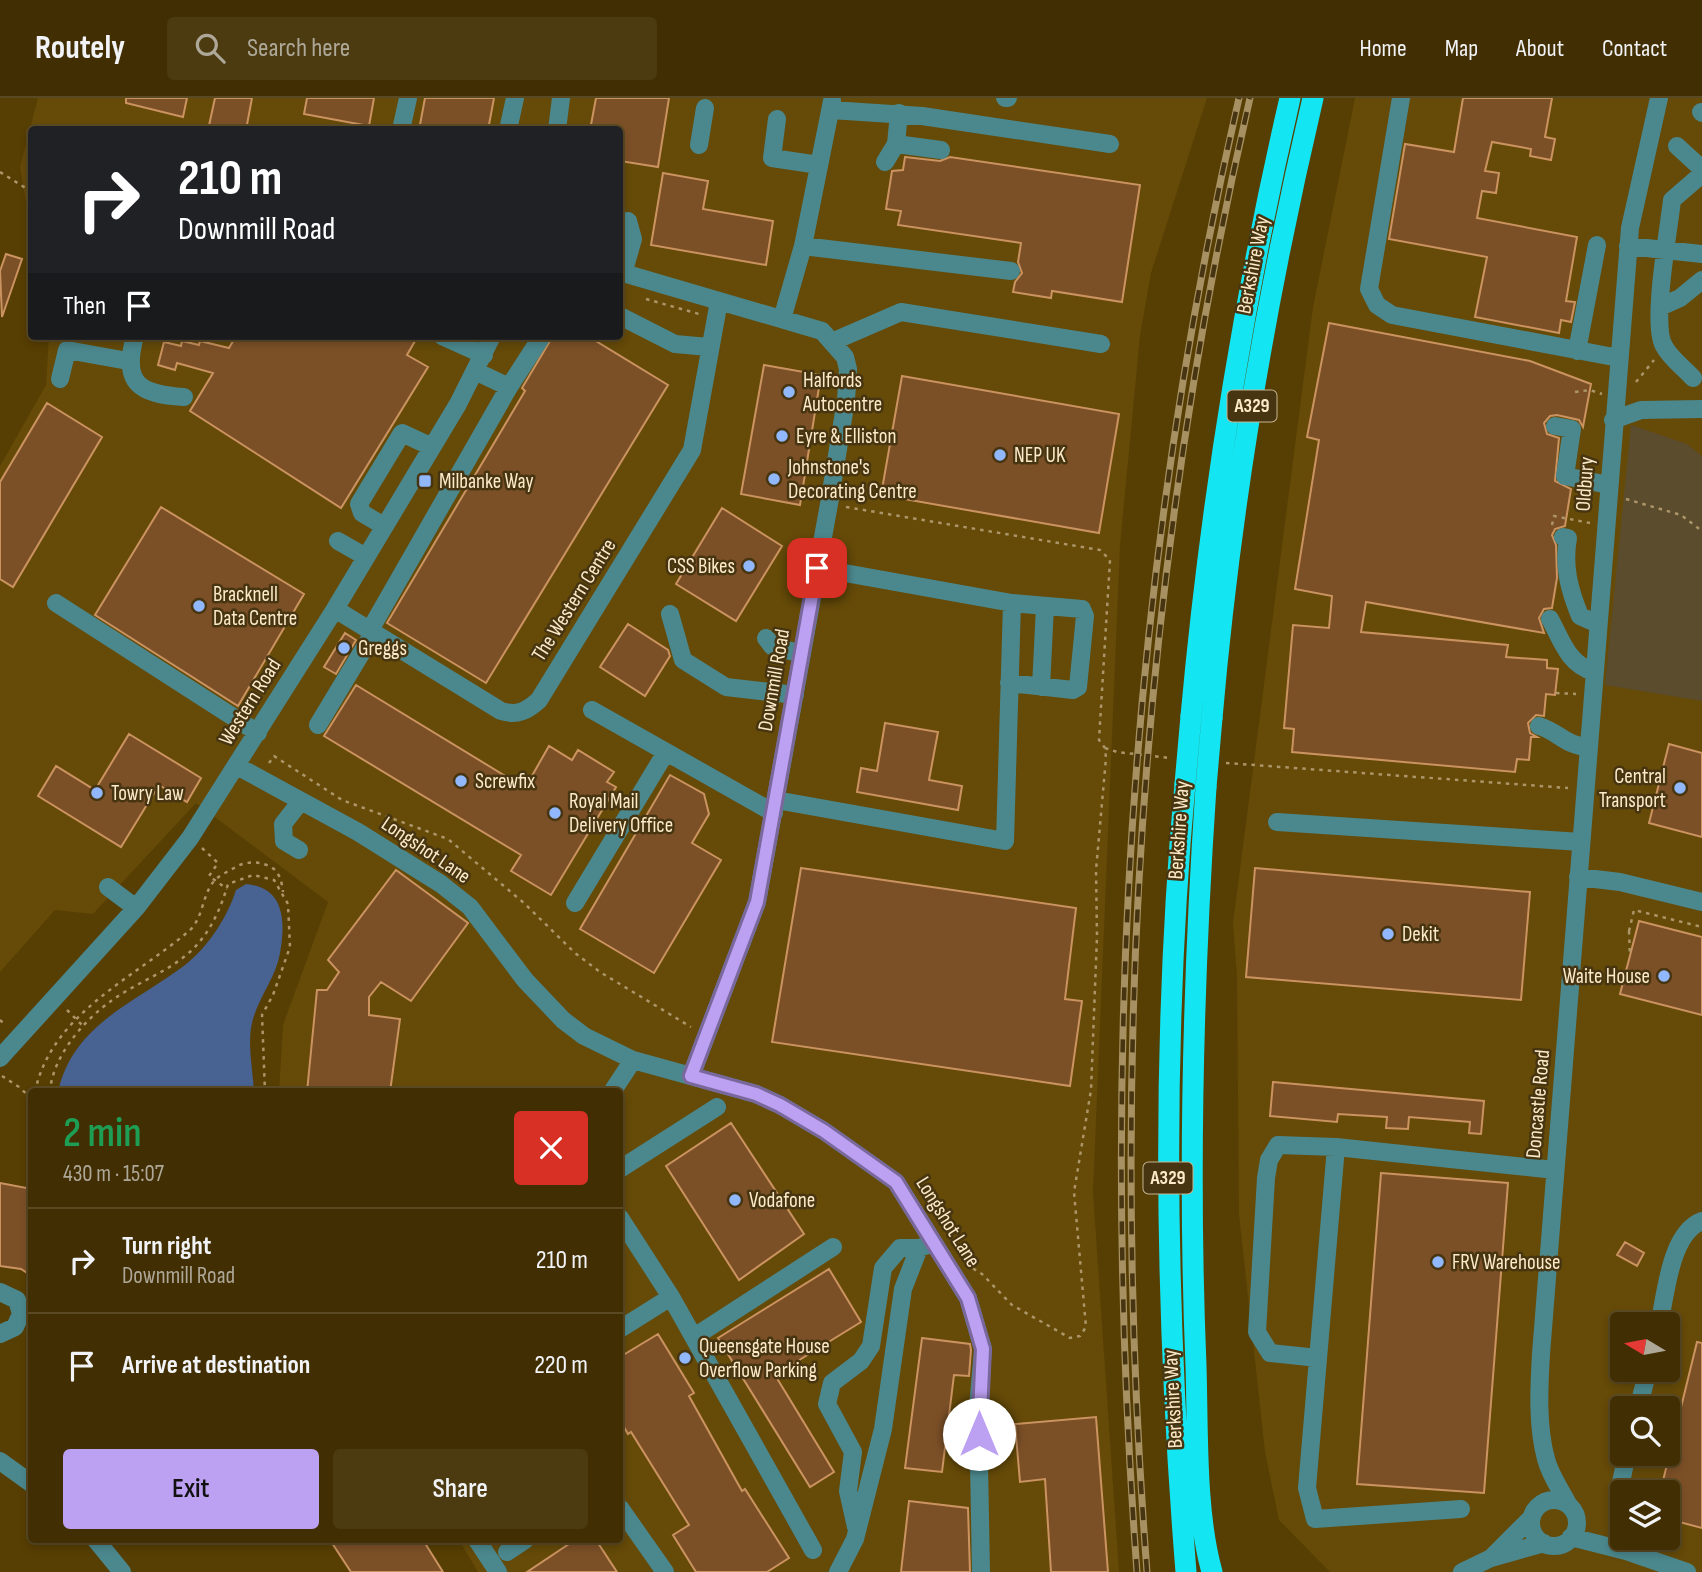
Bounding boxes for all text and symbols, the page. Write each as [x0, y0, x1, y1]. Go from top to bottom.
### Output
search box [167, 17, 657, 80]
text: Routely [35, 28, 125, 68]
icon: search [191, 29, 229, 67]
text: Search here [247, 33, 350, 64]
text: Home [1359, 34, 1407, 63]
text: Map [1445, 34, 1478, 63]
text: About [1516, 34, 1564, 63]
text: Contact [1602, 34, 1667, 63]
text: 210 m [178, 150, 282, 209]
icon: right [63, 154, 154, 245]
text: Downmill Road [178, 210, 335, 249]
street label: Berkshire Way [1231, 214, 1275, 316]
icon: arrive [120, 287, 158, 325]
text: Then [63, 291, 106, 322]
place label: Halfords Autocentre [802, 368, 882, 417]
marker: Halfords Autocentre [781, 384, 797, 400]
road number: A329 [1228, 390, 1276, 422]
place label: Eyre & Elliston [796, 424, 896, 449]
marker: Eyre & Elliston [774, 428, 790, 444]
place label: NEP UK [1014, 443, 1066, 468]
marker: NEP UK [992, 447, 1008, 463]
place label: Johnstone's Decorating Centre [787, 455, 917, 504]
street label: Oldbury [1571, 456, 1599, 512]
place label: Milbanke Way [439, 469, 534, 494]
marker: Johnstone's Decorating Centre [766, 471, 782, 487]
marker: Milbanke Way [417, 473, 433, 489]
street label: The Western Centre [526, 534, 622, 666]
pin [787, 538, 847, 598]
icon: arrive [798, 549, 836, 587]
place label: CSS Bikes [667, 554, 735, 579]
marker: CSS Bikes [741, 558, 757, 574]
place label: Bracknell Data Centre [213, 582, 297, 631]
marker: Bracknell Data Centre [191, 598, 207, 614]
street label: Downmill Road [753, 627, 795, 733]
place label: Greggs [358, 636, 407, 661]
marker: Greggs [336, 640, 352, 656]
street label: Western Road [214, 654, 286, 750]
place label: Central Transport [1599, 764, 1666, 813]
place label: Screwfix [475, 769, 535, 794]
marker: Screwfix [453, 773, 469, 789]
street label: Berkshire Way [1163, 780, 1195, 880]
marker: Central Transport [1672, 780, 1688, 796]
place label: Towry Law [111, 781, 184, 806]
marker: Towry Law [89, 785, 105, 801]
place label: Royal Mail Delivery Office [569, 789, 673, 838]
marker: Royal Mail Delivery Office [547, 805, 563, 821]
street label: Longshot Lane [377, 811, 475, 889]
place label: Dekit [1402, 922, 1439, 947]
marker: Dekit [1380, 926, 1396, 942]
place label: Waite House [1563, 964, 1650, 989]
marker: Waite House [1656, 968, 1672, 984]
street label: Doncastle Road [1521, 1049, 1555, 1159]
text: 2 min [63, 1108, 142, 1159]
button: close [514, 1111, 588, 1185]
text: 430 m · 15:07 [63, 1160, 164, 1188]
road number: A329 [1144, 1162, 1192, 1194]
street label: Longshot Lane [910, 1172, 986, 1272]
place label: Vodafone [749, 1188, 815, 1213]
marker: Vodafone [727, 1192, 743, 1208]
text: Turn right [122, 1231, 211, 1262]
icon: right [63, 1242, 101, 1280]
text: 210 m [536, 1245, 588, 1276]
place label: FRV Warehouse [1452, 1250, 1560, 1275]
marker: FRV Warehouse [1430, 1254, 1446, 1270]
text: Downmill Road [122, 1262, 235, 1290]
north arrow [1610, 1312, 1680, 1382]
map controls [1610, 1312, 1680, 1550]
place label: Queensgate House Overflow Parking [699, 1334, 830, 1383]
icon: arrive [63, 1347, 101, 1385]
street label: Berkshire Way [1158, 1349, 1188, 1449]
text: Arrive at destination [122, 1350, 310, 1381]
text: 220 m [534, 1350, 588, 1381]
marker: Queensgate House Overflow Parking [677, 1350, 693, 1366]
button: search [1610, 1396, 1680, 1466]
position arrow [942, 1397, 1016, 1471]
button: Exit [63, 1449, 319, 1529]
button: Share [333, 1449, 588, 1529]
button: layers [1610, 1480, 1680, 1550]

